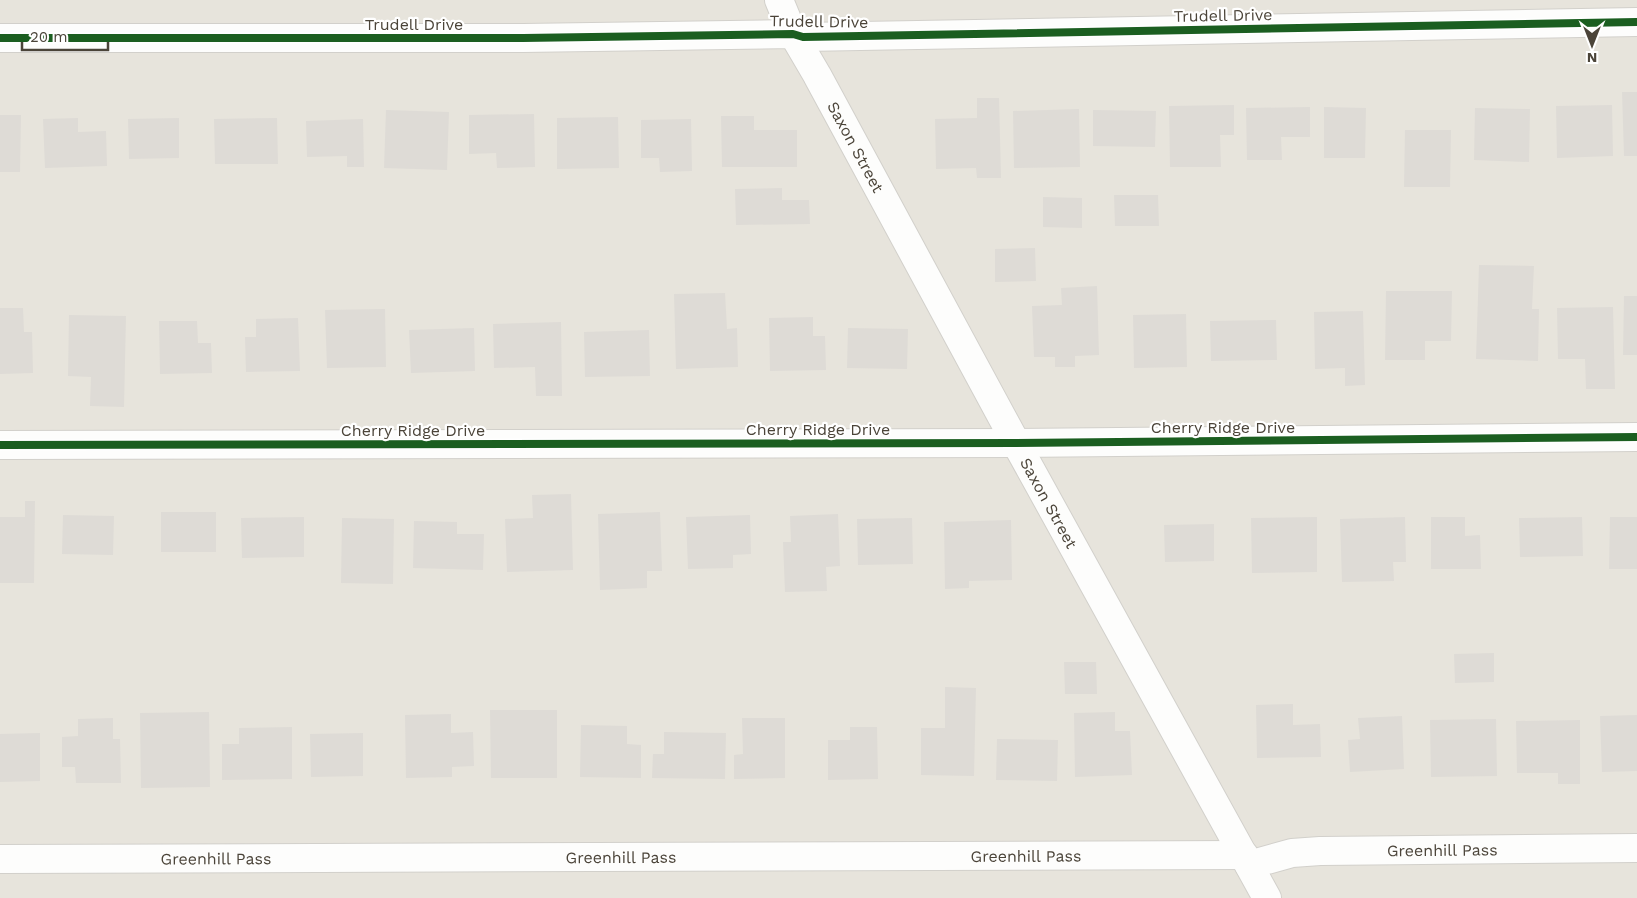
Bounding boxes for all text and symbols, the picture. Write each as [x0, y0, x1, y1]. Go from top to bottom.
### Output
street label: Trudell Drive [1173, 5, 1273, 26]
street label: Trudell Drive [769, 11, 869, 32]
street label: Trudell Drive [365, 15, 463, 34]
scale bar [22, 20, 109, 52]
north arrow [1567, 20, 1617, 70]
text: 20 m [30, 28, 68, 46]
text: N [1587, 50, 1597, 66]
street label: Saxon Street [823, 98, 888, 196]
street label: Cherry Ridge Drive [1151, 418, 1295, 437]
street label: Cherry Ridge Drive [746, 420, 890, 439]
street label: Cherry Ridge Drive [341, 421, 485, 440]
street label: Saxon Street [1016, 454, 1081, 552]
street label: Greenhill Pass [1387, 840, 1498, 860]
street label: Greenhill Pass [971, 847, 1081, 866]
street label: Greenhill Pass [566, 848, 676, 867]
street label: Greenhill Pass [161, 849, 271, 868]

